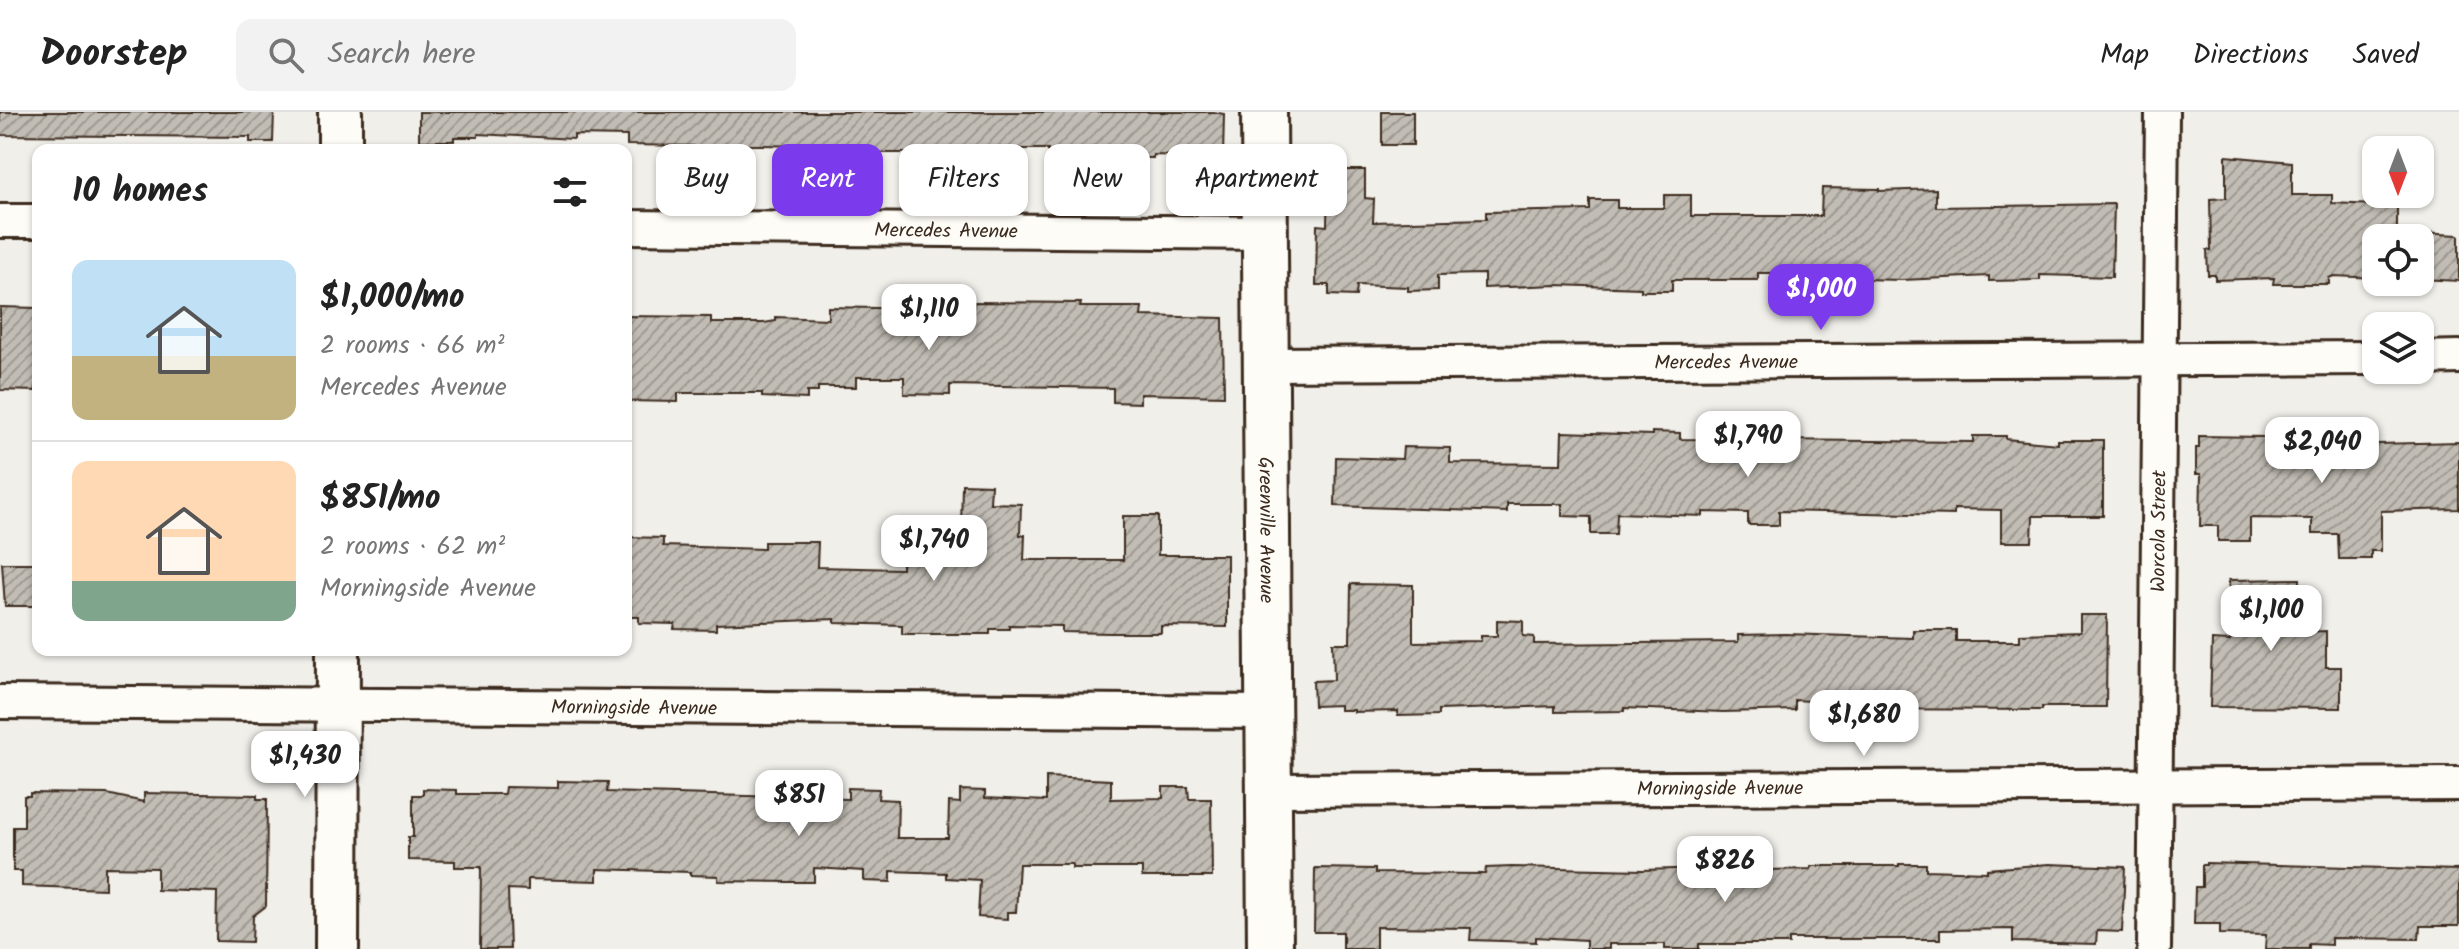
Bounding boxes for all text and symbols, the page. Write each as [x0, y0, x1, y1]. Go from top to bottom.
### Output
search box [236, 19, 796, 91]
text: Doorstep [40, 25, 188, 85]
text: Search here [328, 31, 476, 79]
icon: search [264, 33, 308, 77]
text: Map [2100, 33, 2149, 78]
text: Directions [2193, 33, 2309, 78]
text: Saved [2353, 33, 2419, 78]
north arrow [2362, 136, 2434, 208]
map controls [2362, 136, 2434, 384]
chip: Buy [656, 144, 756, 216]
chip: Rent [772, 144, 883, 216]
chip: Filters [899, 144, 1028, 216]
chip: New [1044, 144, 1150, 216]
chip: Apartment [1166, 144, 1347, 216]
text: 10 homes [72, 165, 208, 219]
icon: filters [548, 170, 592, 214]
street label: Mercedes Avenue [874, 215, 1018, 249]
button: locate [2362, 224, 2434, 296]
pin: $1,000 [1756, 264, 1886, 332]
text: $1,000 [1786, 269, 1856, 311]
text: $1,000/mo [320, 271, 465, 325]
pin: $1,110 [864, 284, 994, 352]
text: $1,110 [899, 289, 959, 331]
icon: home [136, 292, 232, 388]
button: layers [2362, 312, 2434, 384]
text: 2 rooms · 66 m² [320, 325, 505, 367]
street label: Mercedes Avenue [1654, 347, 1798, 380]
text: Mercedes Avenue [320, 367, 507, 409]
pin: $1,790 [1683, 411, 1813, 479]
text: $1,790 [1714, 416, 1782, 458]
pin: $2,040 [2257, 417, 2387, 485]
text: $2,040 [2283, 422, 2361, 464]
street label: Greenville Avenue [1248, 457, 1282, 603]
street label: Worcola Street [2143, 469, 2177, 592]
text: $851/mo [320, 472, 441, 526]
icon: home [136, 493, 232, 589]
pin: $1,740 [869, 515, 999, 583]
text: $1,740 [899, 520, 969, 562]
text: 2 rooms · 62 m² [320, 526, 505, 568]
text: Morningside Avenue [320, 568, 536, 610]
pin: $1,100 [2206, 585, 2336, 653]
text: $1,100 [2239, 590, 2303, 632]
pin: $1,680 [1799, 690, 1929, 758]
street label: Morningside Avenue [551, 692, 717, 726]
text: $1,680 [1828, 695, 1900, 737]
pin: $1,430 [240, 731, 370, 799]
text: $1,430 [269, 736, 341, 778]
pin: $851 [752, 770, 846, 838]
street label: Morningside Avenue [1637, 773, 1803, 806]
text: $851 [773, 775, 825, 817]
pin: $826 [1678, 836, 1772, 904]
text: $826 [1695, 841, 1755, 883]

